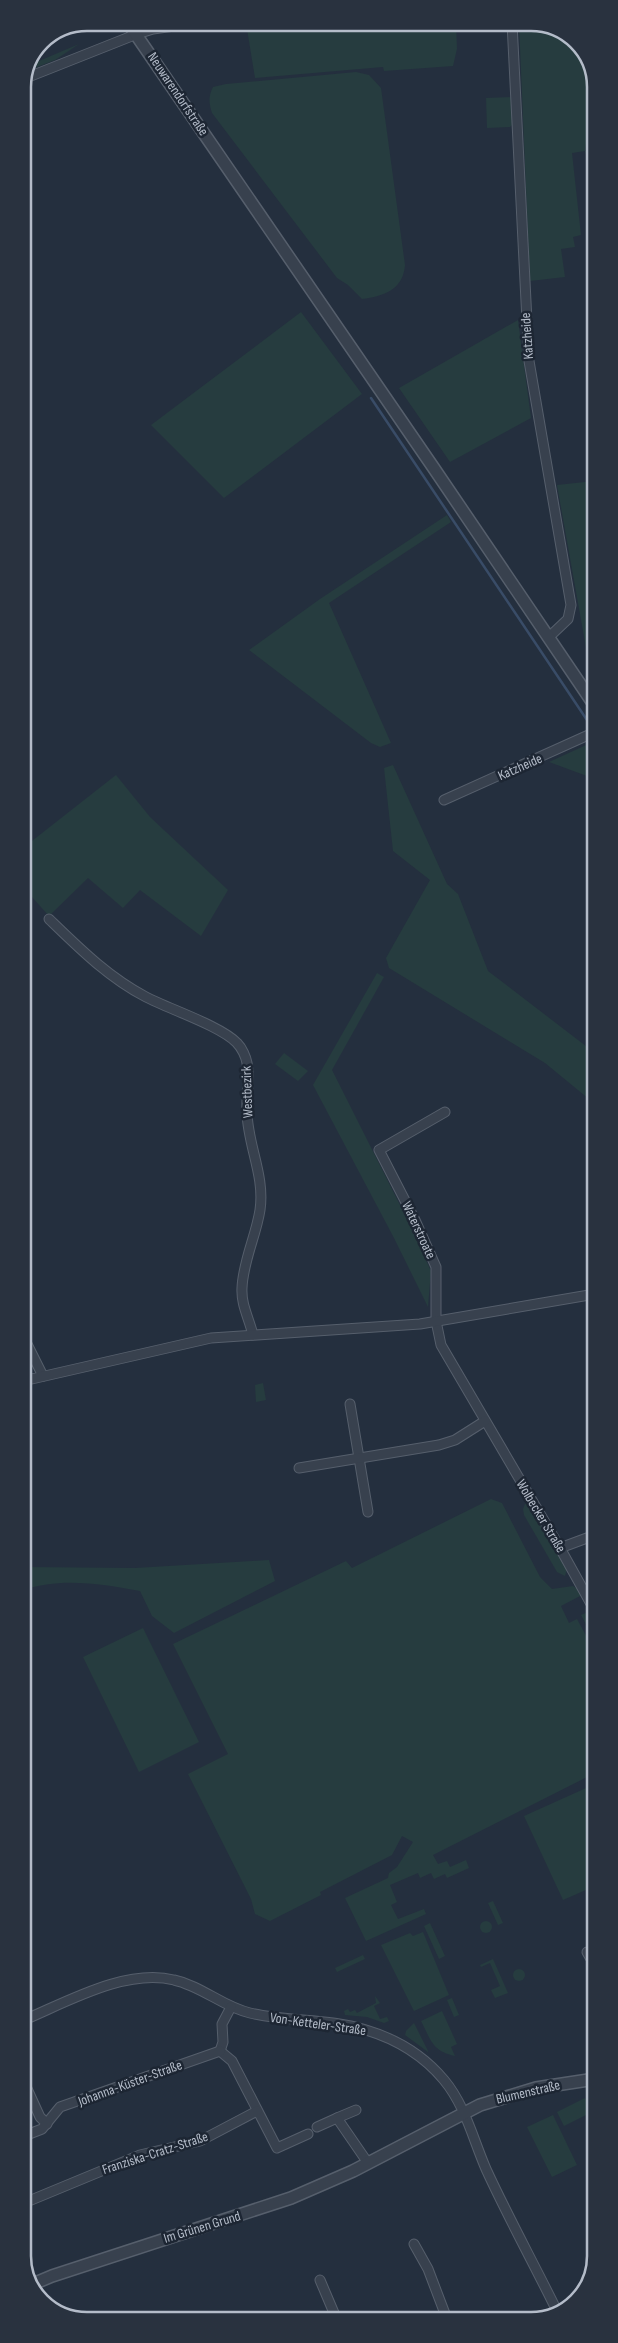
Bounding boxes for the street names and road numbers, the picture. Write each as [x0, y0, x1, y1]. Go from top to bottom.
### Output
street label: Neuwarendorfstraße [144, 49, 212, 139]
street label: Katzheide [517, 312, 537, 360]
street label: Katzheide [495, 750, 545, 784]
street label: Westbezirk [238, 1065, 256, 1118]
street label: Waterstroate [398, 1198, 440, 1262]
street label: Wolbecker Straße [513, 1476, 569, 1556]
street label: Von-Ketteler-Straße [269, 2009, 367, 2039]
street label: Johanna-Küster-Straße [75, 2056, 184, 2110]
street label: Blumenstraße [494, 2076, 562, 2108]
street label: Franziska-Cratz-Straße [100, 2128, 210, 2178]
street label: Im Grünen Grund [162, 2207, 243, 2247]

